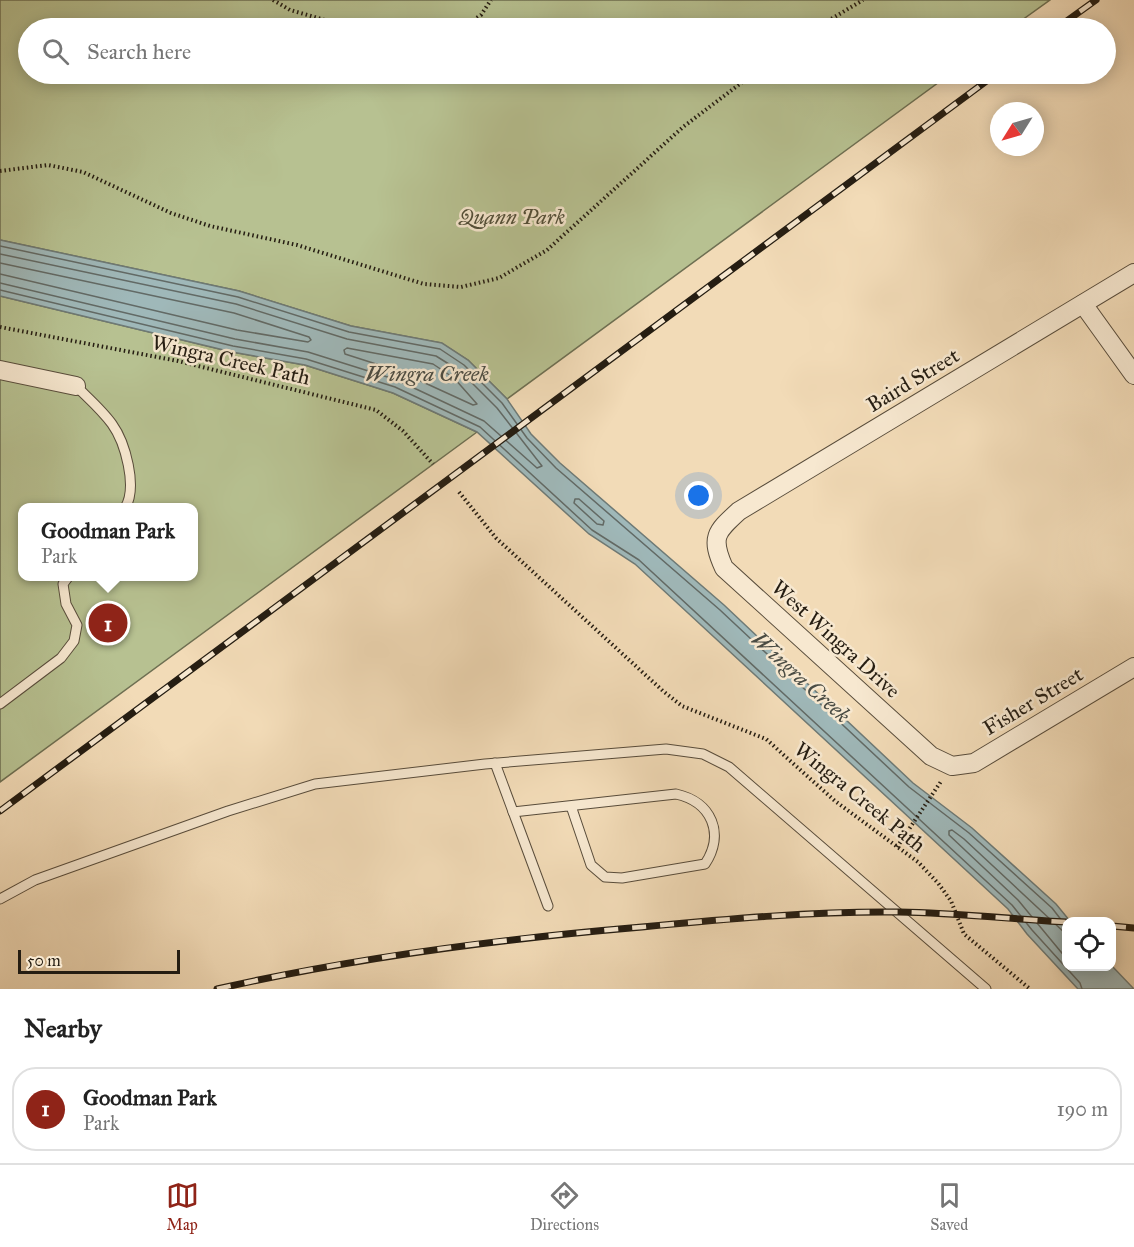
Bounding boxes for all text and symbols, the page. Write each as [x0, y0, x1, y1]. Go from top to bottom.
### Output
search box [18, 18, 1116, 84]
icon: search [39, 35, 72, 68]
text: Search here [87, 38, 191, 65]
north arrow [990, 102, 1044, 156]
park label: Quann Park [458, 204, 566, 230]
street label: Wingra Creek Path [149, 329, 313, 391]
street label: Baird Street [862, 342, 965, 418]
water label: Wingra Creek [365, 360, 489, 387]
your location [684, 481, 713, 510]
popup [18, 503, 198, 581]
text: Goodman Park [41, 517, 175, 544]
text: Park [41, 544, 77, 568]
street label: West Wingra Drive [766, 574, 906, 704]
pin: 1 [88, 600, 128, 646]
water label: Wingra Creek [746, 626, 856, 729]
street label: Fisher Street [978, 661, 1088, 741]
street label: Wingra Creek Path [789, 736, 931, 858]
map controls [1062, 917, 1116, 971]
button: locate [1062, 917, 1116, 971]
scale bar [18, 947, 180, 974]
text: 50 m [27, 951, 61, 970]
text: Nearby [24, 1012, 102, 1044]
text: Goodman Park [83, 1084, 217, 1111]
text: 1 [42, 1097, 49, 1121]
text: 190 m [1057, 1097, 1108, 1121]
text: Park [83, 1111, 119, 1135]
tab: Map [166, 1179, 199, 1234]
tab: Directions [530, 1179, 599, 1234]
tab: Saved [930, 1179, 968, 1234]

